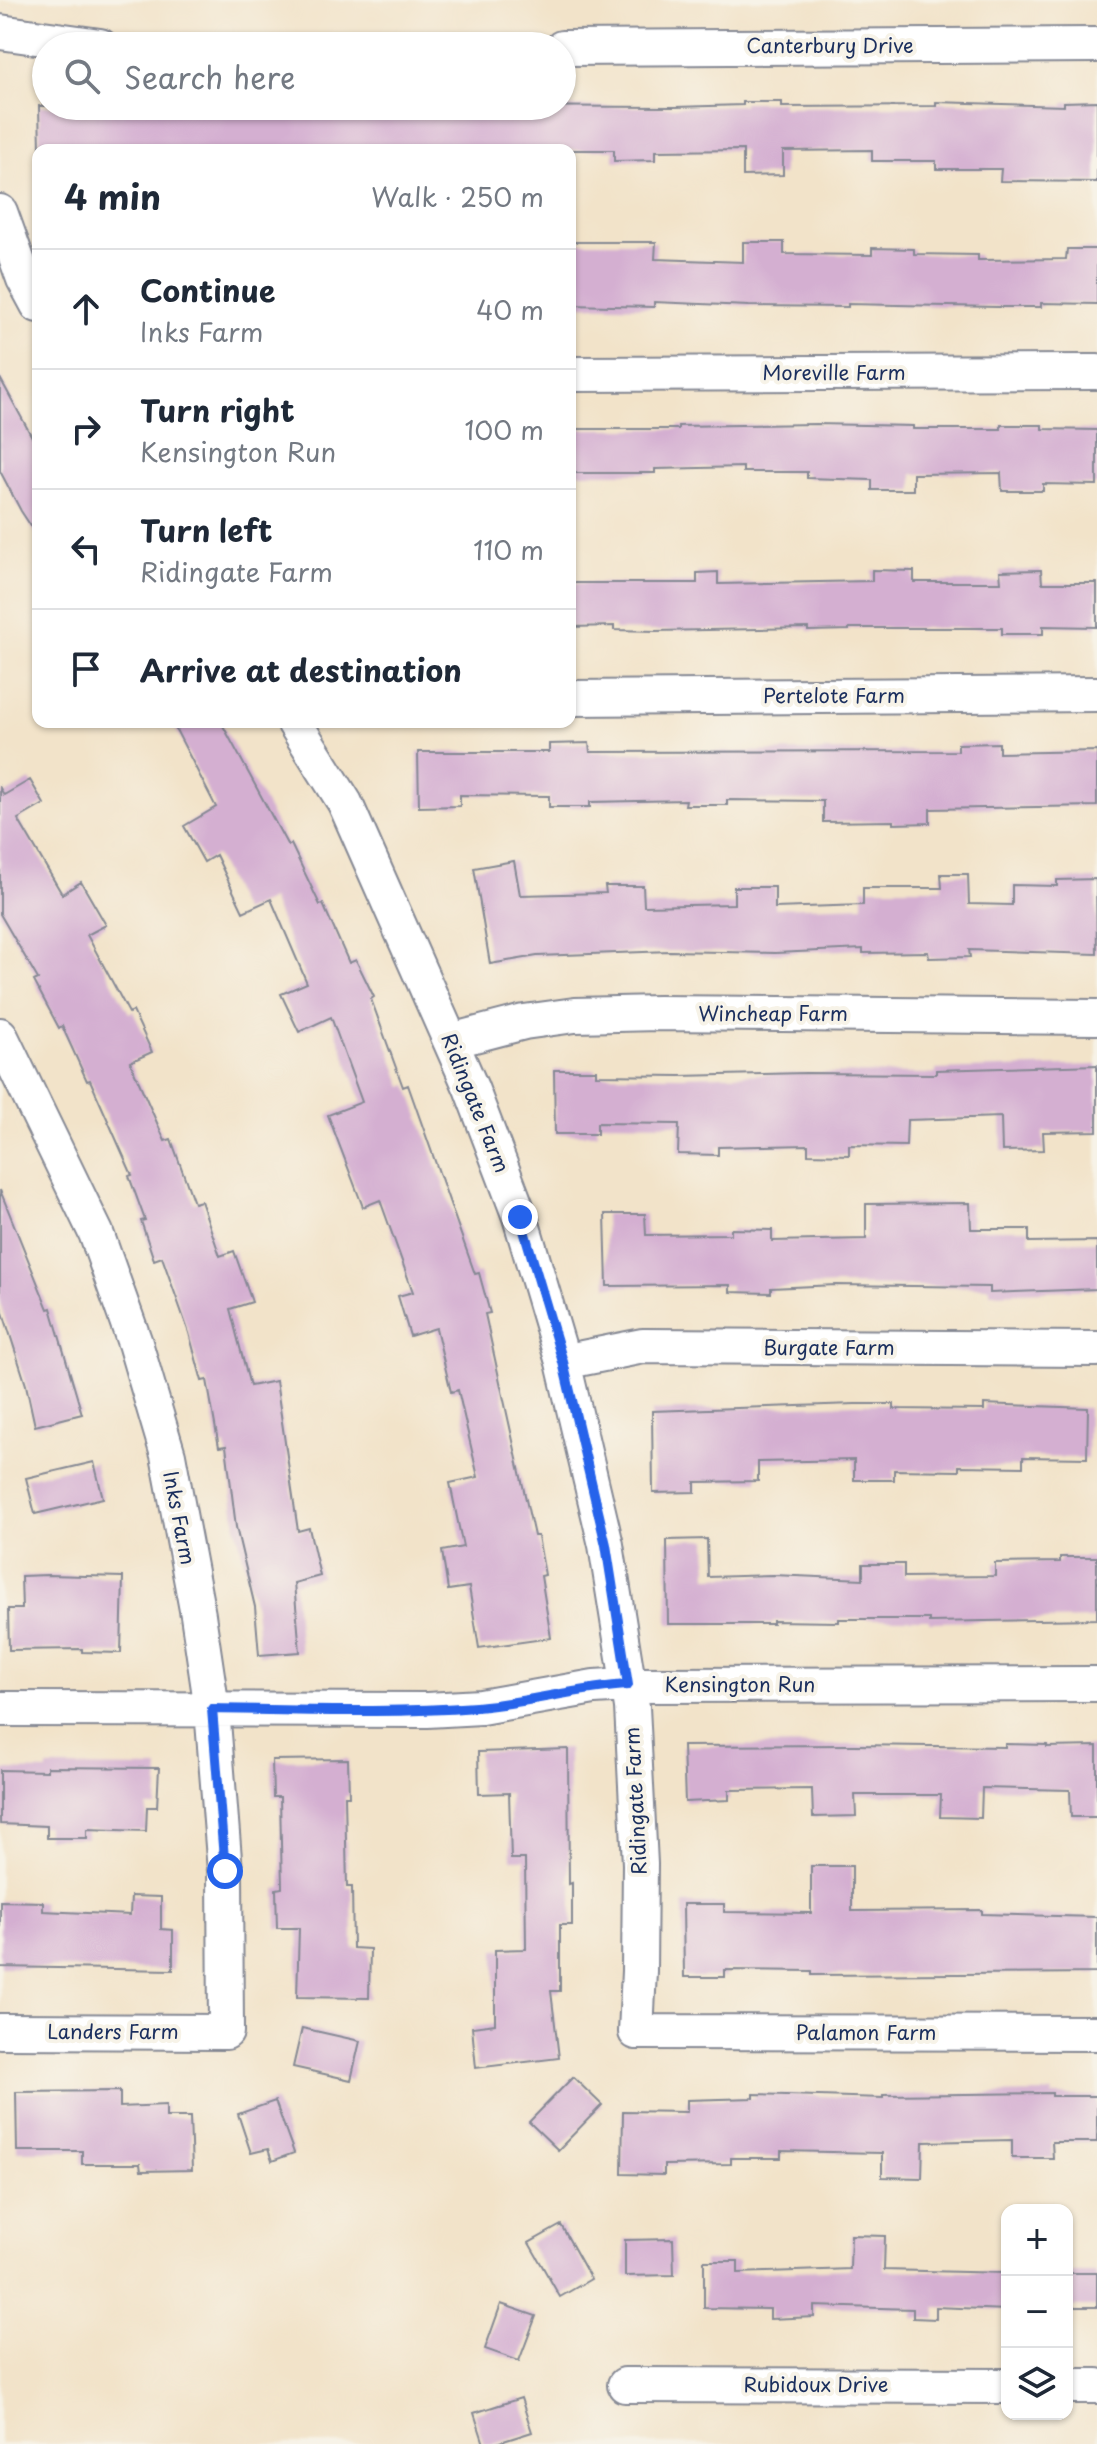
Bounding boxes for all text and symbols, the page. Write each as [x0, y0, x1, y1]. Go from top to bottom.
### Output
street label: Canterbury Drive [746, 30, 914, 60]
search box [32, 32, 576, 120]
icon: search [60, 54, 104, 98]
text: Search here [124, 54, 296, 99]
text: 4 min [64, 170, 161, 222]
text: Walk · 250 m [371, 177, 544, 216]
text: Continue [140, 267, 275, 312]
icon: ahead [64, 287, 108, 331]
text: 40 m [476, 290, 544, 329]
text: Inks Farm [140, 312, 263, 351]
street label: Moreville Farm [762, 357, 906, 387]
text: Turn right [140, 387, 295, 432]
icon: right [64, 407, 108, 451]
text: 100 m [464, 410, 544, 449]
text: Kensington Run [140, 432, 336, 471]
text: Turn left [140, 507, 272, 552]
icon: left [64, 527, 108, 571]
text: 110 m [473, 530, 544, 569]
text: Ridingate Farm [140, 552, 333, 591]
icon: arrive [64, 647, 108, 691]
text: Arrive at destination [140, 647, 462, 692]
street label: Pertelote Farm [763, 680, 905, 710]
street label: Wincheap Farm [698, 998, 848, 1028]
street label: Ridingate Farm [434, 1028, 518, 1177]
route end [502, 1199, 538, 1235]
street label: Burgate Farm [763, 1332, 895, 1362]
street label: Inks Farm [156, 1468, 204, 1567]
street label: Kensington Run [665, 1669, 815, 1699]
street label: Ridingate Farm [616, 1726, 654, 1876]
route start [207, 1853, 243, 1889]
street label: Landers Farm [47, 2016, 179, 2046]
street label: Palamon Farm [796, 2017, 936, 2047]
map controls [1001, 2204, 1073, 2420]
button: + [1001, 2204, 1073, 2276]
button: − [1001, 2276, 1073, 2348]
button: layers [1001, 2348, 1073, 2420]
street label: Rubidoux Drive [744, 2369, 888, 2399]

